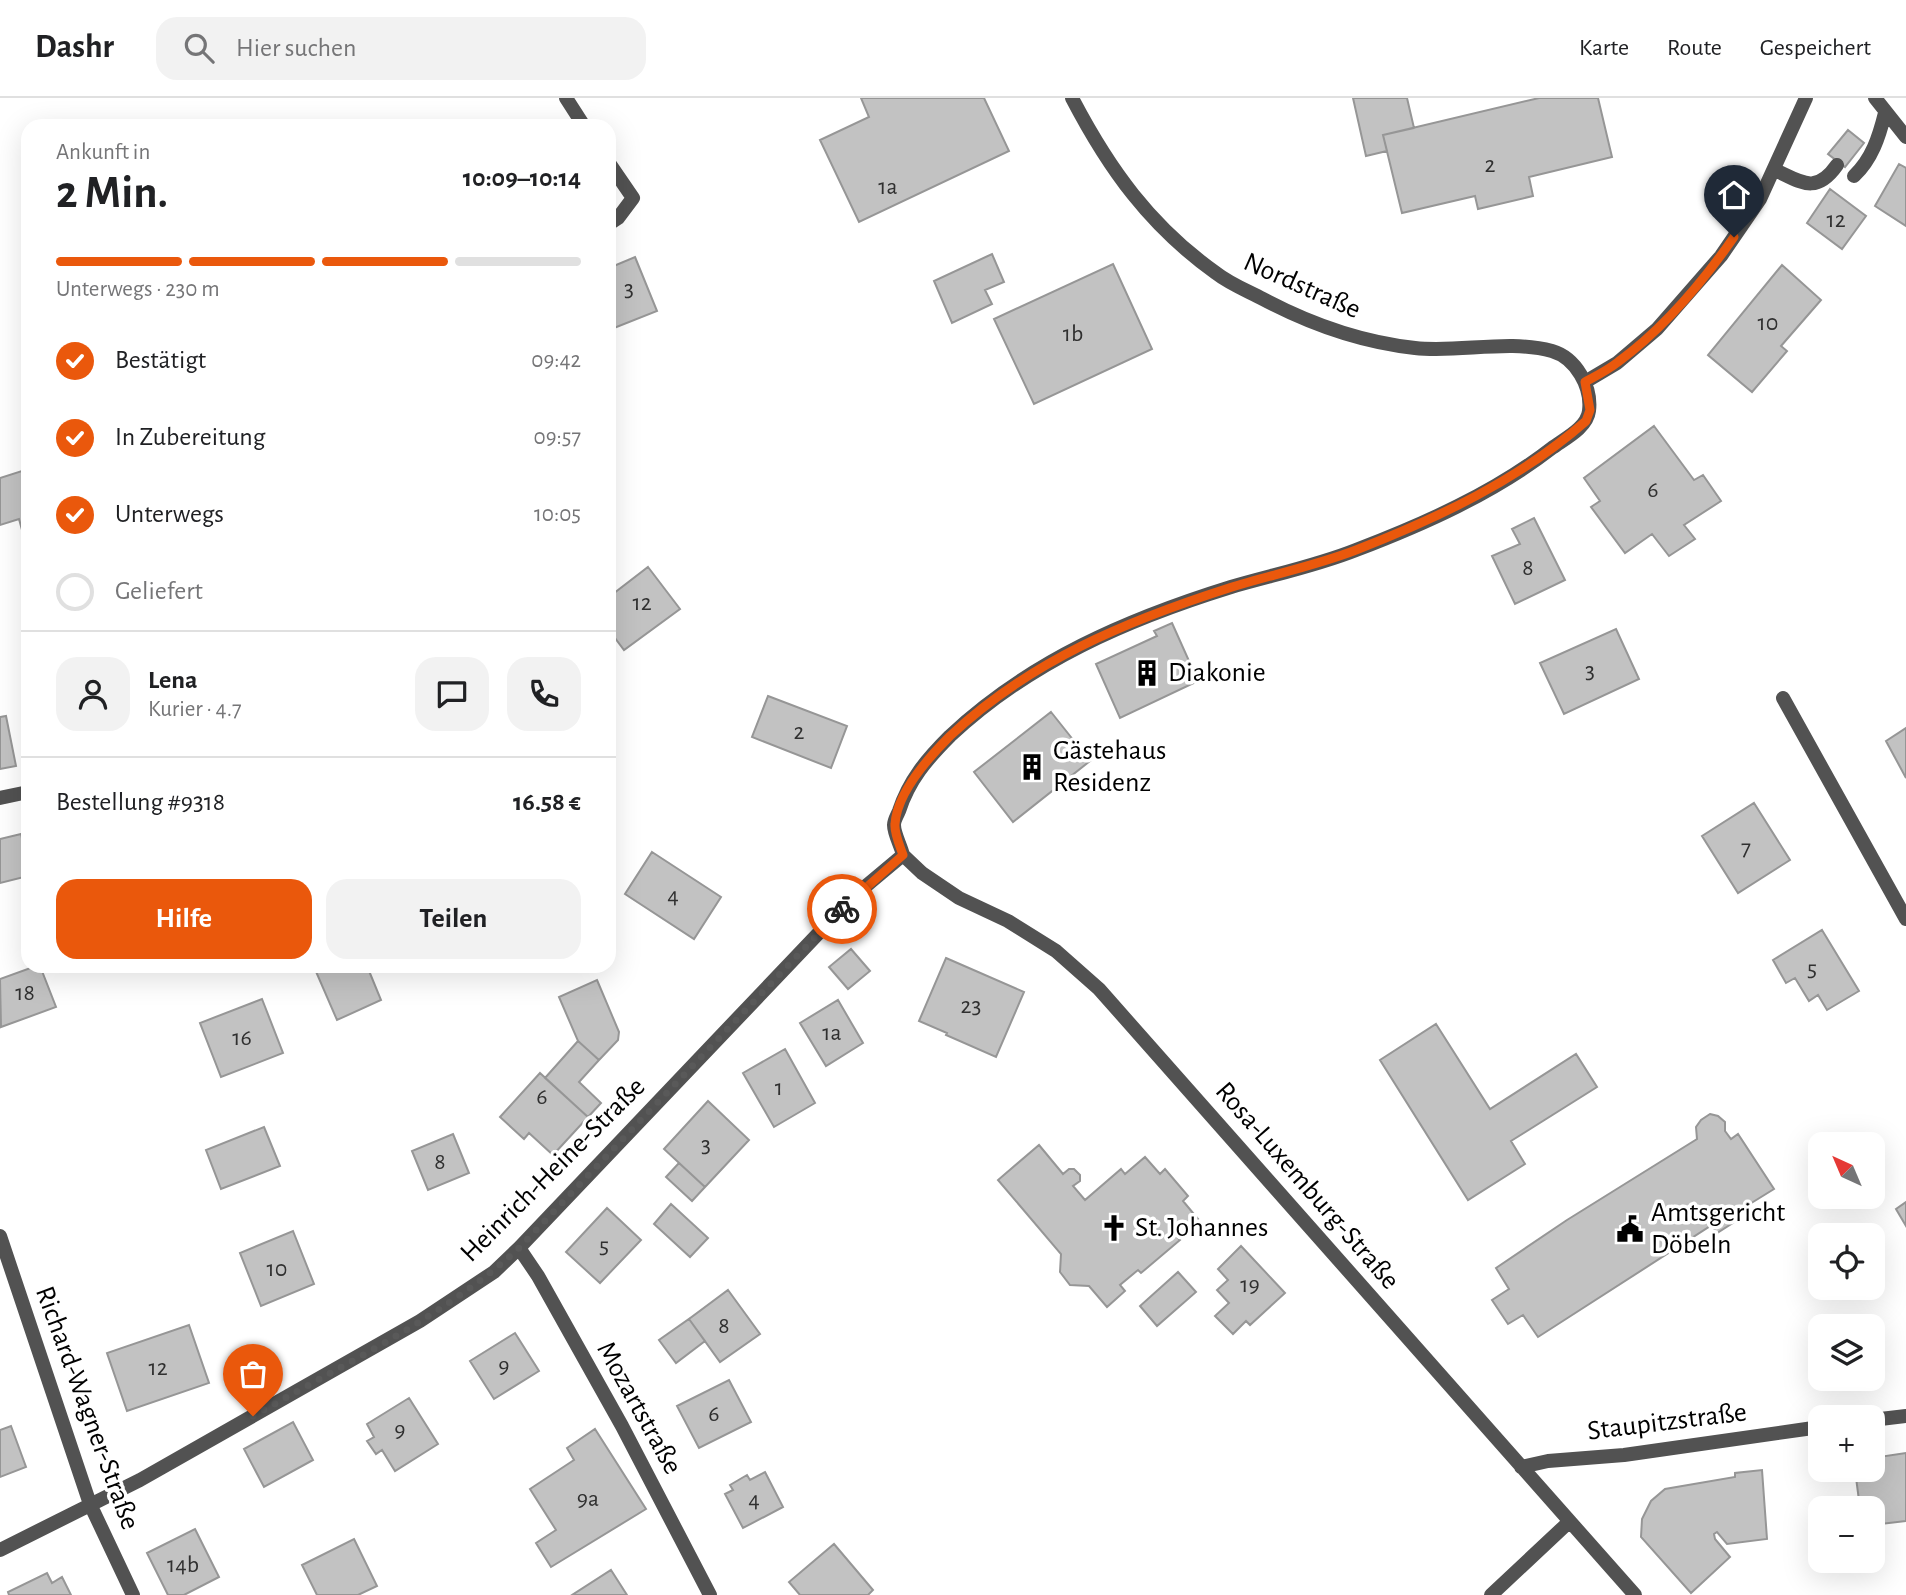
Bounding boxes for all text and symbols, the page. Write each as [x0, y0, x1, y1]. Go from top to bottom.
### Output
search box [156, 17, 646, 80]
icon: search [180, 29, 218, 67]
text: Dashr [35, 31, 114, 64]
text: Hier suchen [236, 35, 356, 61]
text: Karte [1579, 36, 1629, 60]
text: Route [1667, 36, 1722, 60]
text: Gespeichert [1760, 36, 1871, 60]
text: Ankunft in [56, 141, 150, 164]
house number: 2 [1485, 153, 1496, 177]
text: 10:09–10:14 [463, 165, 581, 191]
pin [1704, 165, 1764, 237]
text: 2 Min. [56, 170, 168, 216]
house number: 1a [878, 175, 898, 199]
icon: home [1715, 176, 1753, 214]
house number: 12 [1826, 208, 1846, 232]
street label: Nordstraße [1239, 248, 1365, 324]
house number: 3 [624, 277, 634, 301]
text: Unterwegs · 230 m [56, 278, 220, 301]
house number: 10 [1758, 311, 1778, 335]
house number: 1b [1063, 322, 1083, 346]
icon: check [56, 342, 94, 380]
text: Bestätigt [115, 347, 206, 373]
text: 09:42 [531, 349, 581, 372]
icon: check [56, 419, 94, 457]
text: In Zubereitung [115, 424, 265, 450]
text: 09:57 [534, 426, 581, 449]
house number: 6 [1647, 478, 1659, 502]
icon: check [56, 496, 94, 534]
text: Unterwegs [115, 501, 224, 527]
text: 10:05 [534, 503, 581, 526]
house number: 8 [1522, 556, 1534, 580]
text: Geliefert [115, 578, 203, 604]
house number: 12 [632, 591, 652, 615]
button: person [56, 657, 130, 731]
button: chat [415, 657, 489, 731]
button: phone [507, 657, 581, 731]
building icon: Diakonie [1132, 658, 1162, 688]
place label: Diakonie [1168, 659, 1266, 687]
house number: 3 [1585, 659, 1595, 683]
text: Lena [148, 667, 198, 693]
text: Kurier · 4.7 [148, 698, 242, 721]
house number: 2 [794, 720, 805, 744]
place label: Gästehaus Residenz [1053, 737, 1166, 797]
building icon: Gästehaus Residenz [1017, 752, 1047, 782]
text: Bestellung #9318 [56, 789, 225, 815]
text: 16.58 € [513, 789, 581, 815]
house number: 7 [1741, 836, 1751, 860]
courier [807, 874, 877, 944]
button: Hilfe [56, 879, 312, 959]
button: Teilen [326, 879, 581, 959]
house number: 4 [667, 884, 679, 908]
icon: bike [823, 890, 861, 928]
house number: 5 [1807, 957, 1817, 981]
house number: 18 [15, 981, 35, 1005]
house number: 23 [961, 994, 981, 1018]
house number: 1a [822, 1021, 842, 1045]
house number: 16 [232, 1026, 252, 1050]
street label: Heinrich-Heine-Straße [455, 1072, 651, 1268]
house number: 1 [775, 1076, 783, 1100]
street label: Rosa-Luxemburg-Straße [1210, 1077, 1404, 1295]
house number: 6 [536, 1085, 548, 1109]
north arrow [1808, 1132, 1885, 1209]
map controls [1808, 1132, 1885, 1573]
house number: 3 [701, 1133, 711, 1157]
house number: 8 [434, 1150, 446, 1174]
place label: Amtsgericht Döbeln [1651, 1199, 1785, 1259]
church icon: St. Johannes [1099, 1213, 1129, 1243]
place label: St. Johannes [1135, 1214, 1268, 1242]
public building icon: Amtsgericht Döbeln [1615, 1214, 1645, 1244]
button: locate [1808, 1223, 1885, 1300]
house number: 5 [599, 1234, 609, 1258]
house number: 10 [267, 1257, 287, 1281]
house number: 19 [1240, 1273, 1260, 1297]
street label: Richard-Wagner-Straße [30, 1283, 144, 1533]
house number: 8 [718, 1314, 730, 1338]
button: layers [1808, 1314, 1885, 1391]
street label: Mozartstraße [591, 1337, 687, 1479]
pin [223, 1344, 283, 1416]
house number: 9 [498, 1354, 510, 1378]
icon: bag [234, 1355, 272, 1393]
house number: 12 [148, 1356, 168, 1380]
street label: Staupitzstraße [1586, 1398, 1748, 1446]
house number: 6 [708, 1402, 720, 1426]
button: + [1808, 1405, 1885, 1482]
house number: 9 [394, 1418, 406, 1442]
house number: 9a [577, 1487, 599, 1511]
house number: 4 [748, 1488, 760, 1512]
button: − [1808, 1496, 1885, 1573]
house number: 14b [167, 1553, 199, 1577]

